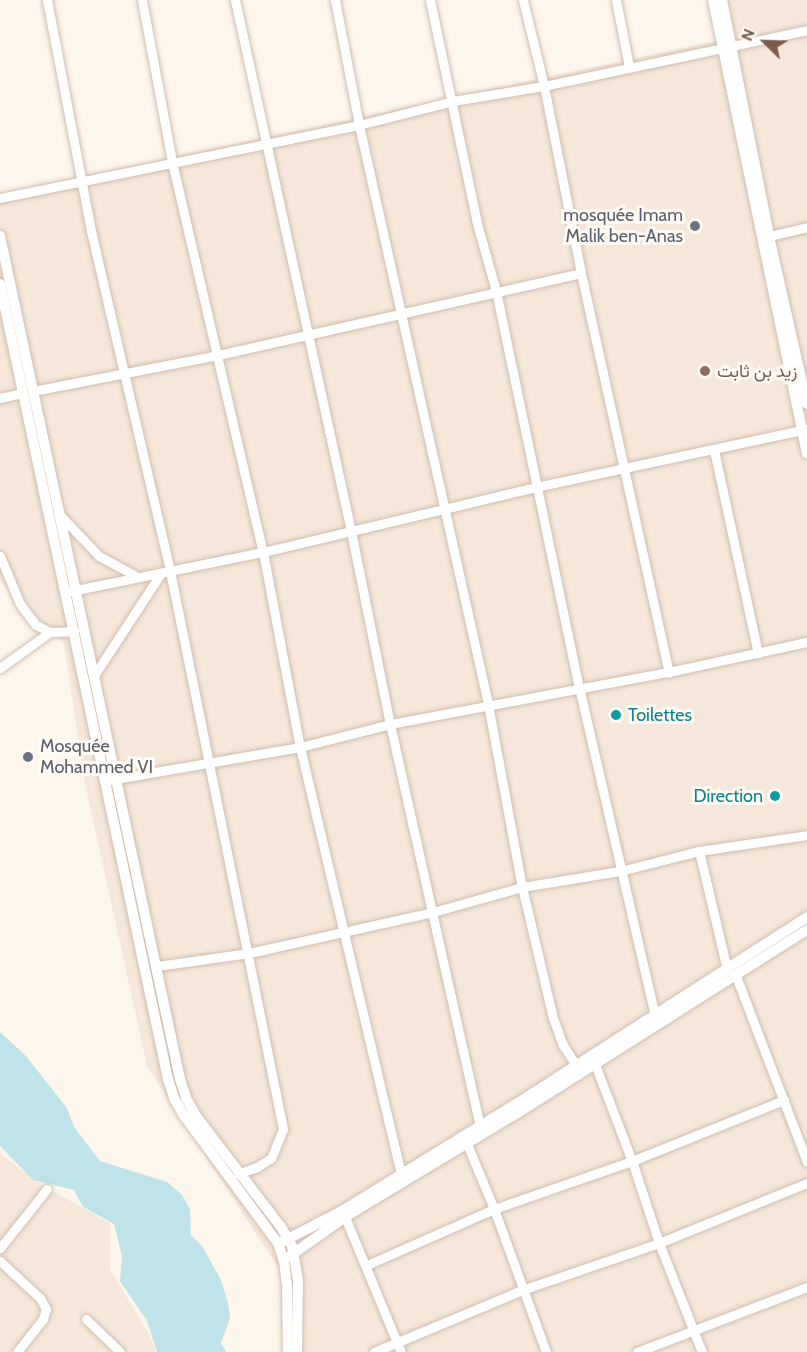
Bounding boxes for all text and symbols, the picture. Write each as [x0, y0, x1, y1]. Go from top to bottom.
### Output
north arrow [735, 12, 795, 72]
text: N [737, 26, 759, 44]
place label: mosquée Imam Malik ben-Anas [563, 205, 683, 248]
marker: mosquée Imam Malik ben-Anas [688, 219, 702, 233]
place label: زيد بن ثابت [717, 360, 797, 382]
marker: زيد بن ثابت [698, 364, 712, 378]
place label: Toilettes [628, 704, 692, 726]
marker: Toilettes [609, 708, 623, 722]
place label: Mosquée Mohammed VI [40, 736, 153, 778]
marker: Mosquée Mohammed VI [21, 750, 35, 764]
place label: Direction [694, 785, 763, 807]
marker: Direction [768, 789, 782, 803]

